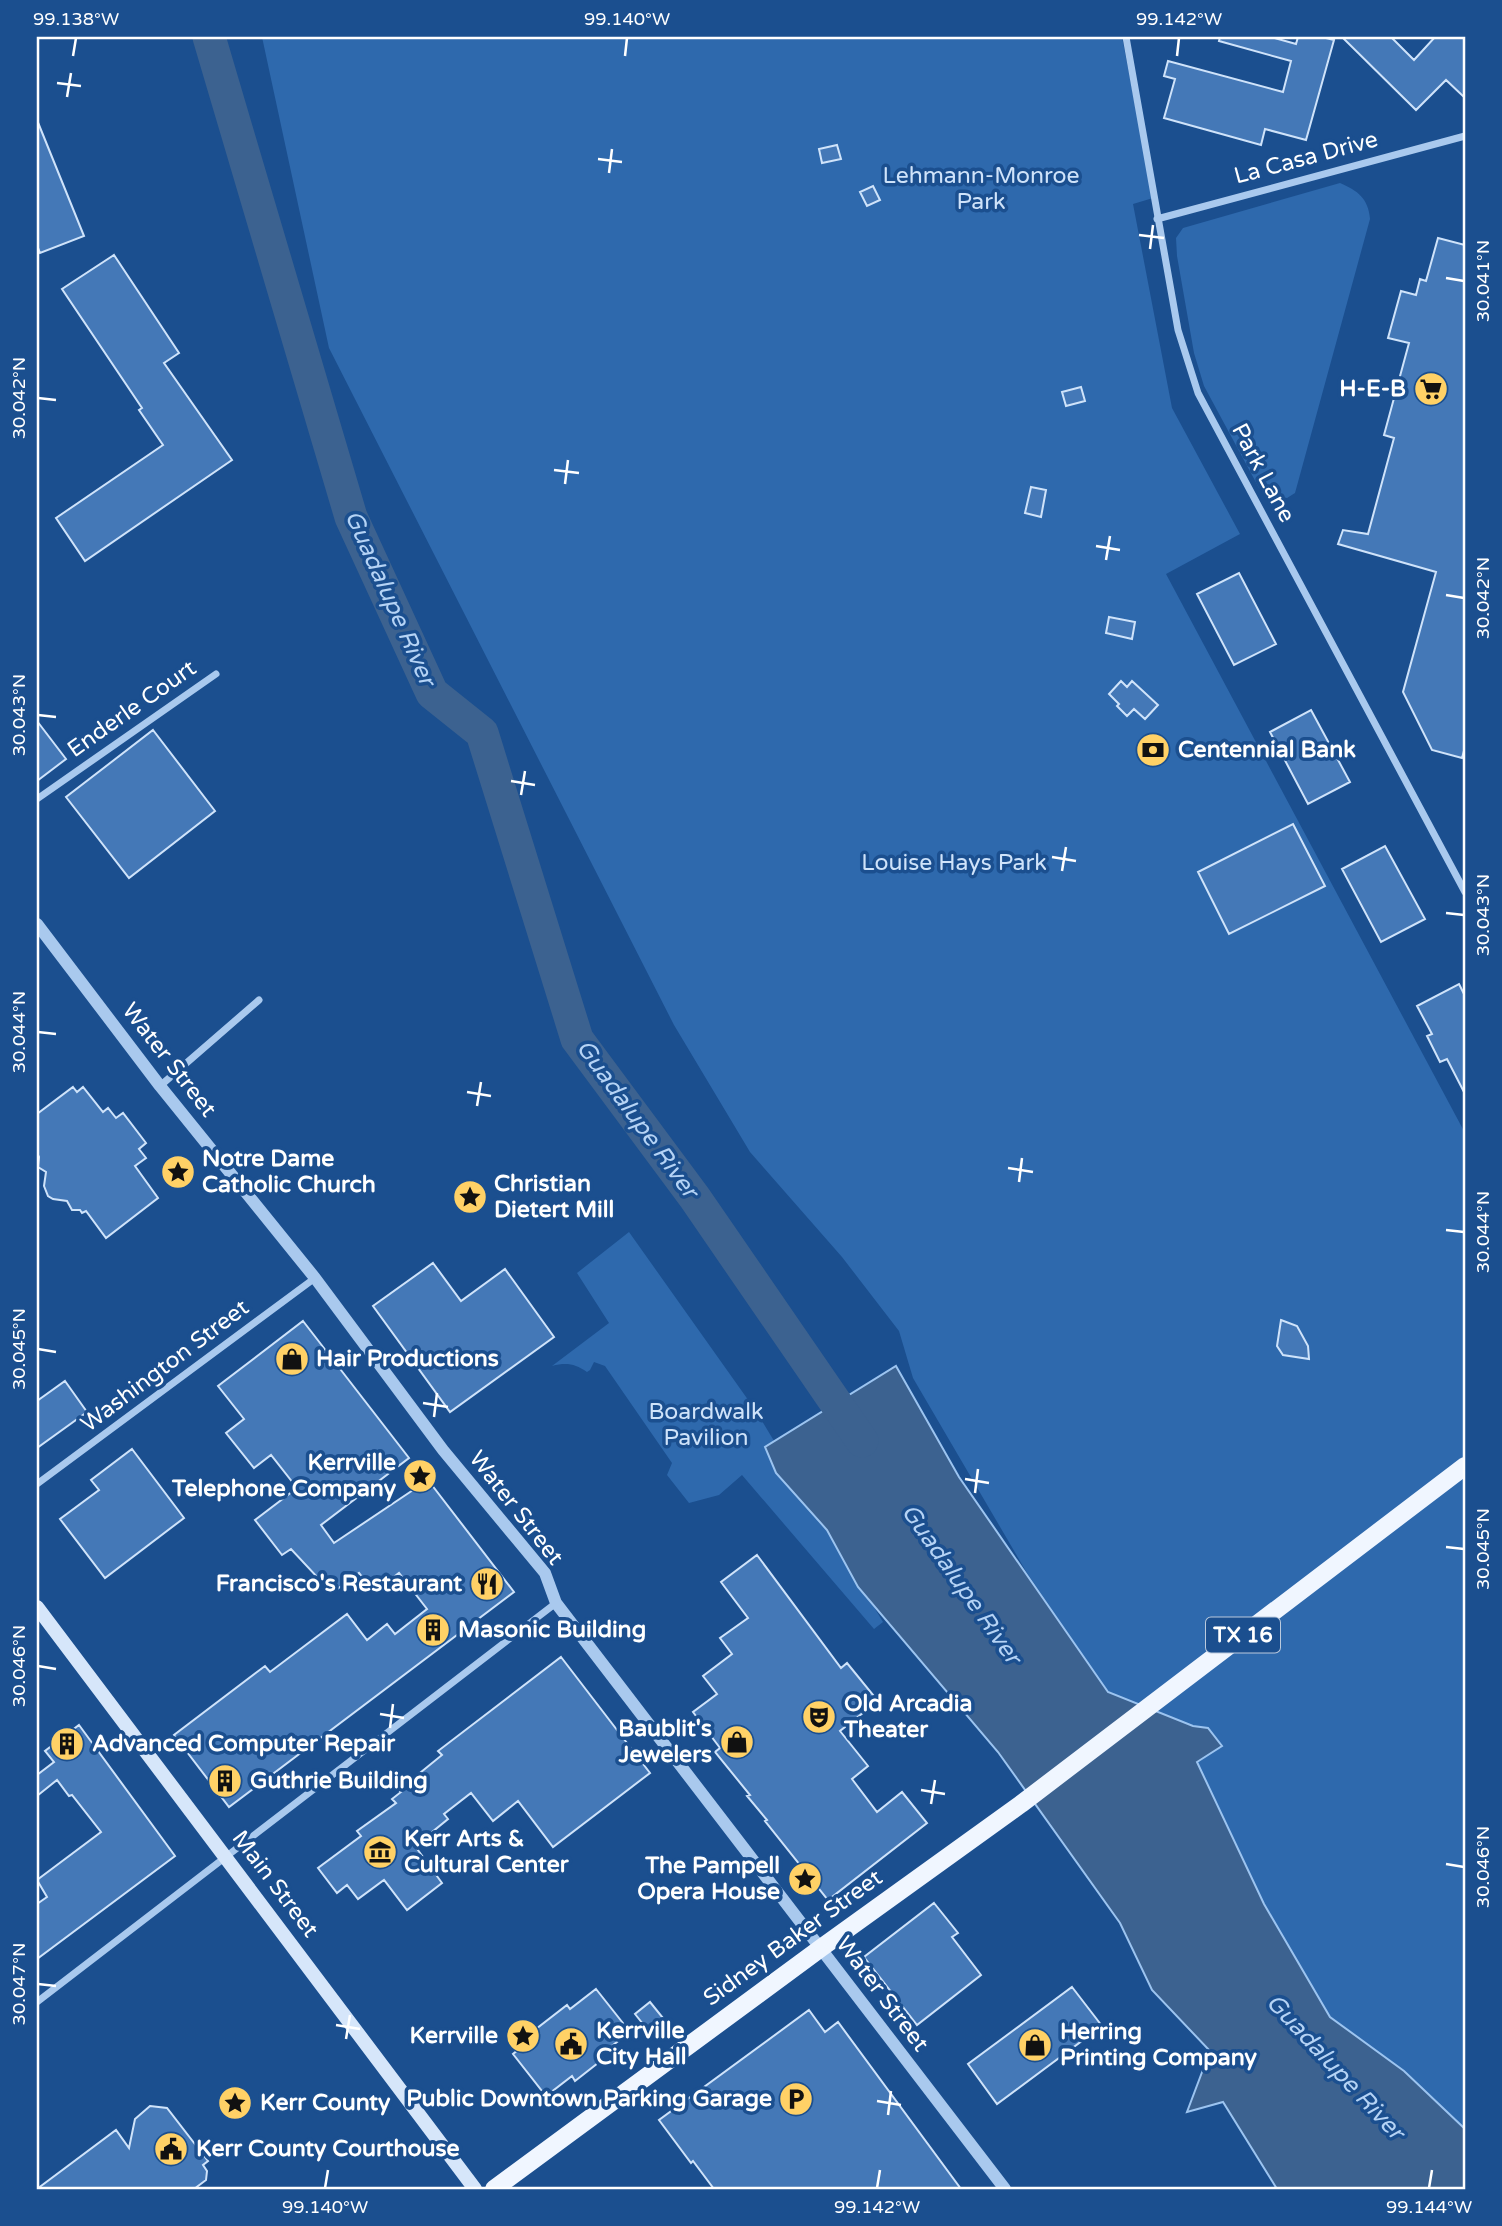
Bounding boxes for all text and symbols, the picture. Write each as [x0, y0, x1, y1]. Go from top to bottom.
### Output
text: 99.138°W [33, 8, 119, 30]
text: 99.140°W [584, 8, 670, 30]
text: 99.142°W [1136, 8, 1222, 30]
street label: La Casa Drive [1231, 125, 1381, 191]
park label: Lehmann-Monroe Park [882, 162, 1080, 216]
text: 30.041°N [1472, 240, 1494, 322]
text: 30.042°N [8, 357, 30, 439]
supermarket icon: H-E-B [1412, 370, 1450, 408]
place label: H-E-B [1339, 375, 1406, 403]
street label: Park Lane [1225, 419, 1301, 527]
water label: Guadalupe River [338, 506, 443, 693]
text: 30.042°N [1472, 557, 1494, 639]
street label: Enderle Court [62, 654, 202, 764]
text: 30.043°N [8, 674, 30, 756]
bank icon: Centennial Bank [1134, 731, 1172, 769]
place label: Centennial Bank [1178, 736, 1356, 764]
park label: Louise Hays Park [861, 849, 1047, 877]
text: 30.043°N [1472, 874, 1494, 956]
text: 30.044°N [8, 991, 30, 1073]
street label: Water Street [116, 997, 222, 1123]
water label: Guadalupe River [570, 1034, 706, 1206]
place label: Notre Dame Catholic Church [202, 1145, 376, 1199]
place icon: Notre Dame Catholic Church [159, 1153, 197, 1191]
place label: Christian Dietert Mill [494, 1170, 614, 1224]
place icon: Christian Dietert Mill [451, 1178, 489, 1216]
text: 30.044°N [1472, 1191, 1494, 1273]
street label: Washington Street [76, 1294, 255, 1438]
text: 30.045°N [8, 1308, 30, 1390]
shop icon: Hair Productions [273, 1340, 311, 1378]
place label: Hair Productions [316, 1345, 499, 1373]
park label: Boardwalk Pavilion [649, 1398, 763, 1452]
street label: Water Street [463, 1445, 569, 1571]
place label: Kerrville Telephone Company [171, 1449, 397, 1503]
place icon: Kerrville Telephone Company [401, 1457, 439, 1495]
water label: Guadalupe River [895, 1498, 1029, 1672]
text: 30.045°N [1472, 1508, 1494, 1590]
restaurant icon: Francisco's Restaurant [468, 1565, 506, 1603]
place label: Francisco's Restaurant [216, 1570, 462, 1598]
building icon: Masonic Building [414, 1611, 452, 1649]
place label: Masonic Building [458, 1616, 646, 1644]
road number: TX 16 [1206, 1618, 1280, 1652]
text: 30.046°N [8, 1625, 30, 1707]
place label: Old Arcadia Theater [843, 1690, 973, 1744]
theatre icon: Old Arcadia Theater [800, 1698, 838, 1736]
place label: Baublit's Jewelers [618, 1715, 712, 1769]
shop icon: Baublit's Jewelers [718, 1723, 756, 1761]
building icon: Advanced Computer Repair [48, 1725, 86, 1763]
place label: Advanced Computer Repair [92, 1730, 396, 1758]
building icon: Guthrie Building [206, 1762, 244, 1800]
place label: Guthrie Building [250, 1767, 428, 1795]
street label: Main Street [226, 1825, 324, 1943]
place label: Kerr Arts & Cultural Center [404, 1825, 570, 1879]
text: 30.046°N [1472, 1826, 1494, 1908]
museum icon: Kerr Arts & Cultural Center [361, 1833, 399, 1871]
place label: The Pampell Opera House [637, 1852, 780, 1906]
place icon: The Pampell Opera House [786, 1860, 824, 1898]
street label: Sidney Baker Street [698, 1864, 888, 2012]
street label: Water Street [830, 1931, 935, 2057]
text: 30.047°N [8, 1943, 30, 2025]
water label: Guadalupe River [1260, 1988, 1412, 2148]
place icon: Kerrville [504, 2017, 542, 2055]
place label: Kerrville City Hall [596, 2017, 686, 2071]
place label: Herring Printing Company [1060, 2018, 1258, 2072]
place label: Kerrville [410, 2022, 498, 2050]
public building icon: Kerrville City Hall [552, 2025, 590, 2063]
shop icon: Herring Printing Company [1016, 2026, 1054, 2064]
parking icon: Public Downtown Parking Garage [777, 2080, 815, 2118]
place icon: Kerr County [216, 2084, 254, 2122]
place label: Public Downtown Parking Garage [406, 2085, 772, 2113]
place label: Kerr County [260, 2089, 391, 2117]
public building icon: Kerr County Courthouse [152, 2130, 190, 2168]
place label: Kerr County Courthouse [196, 2135, 460, 2163]
text: 99.140°W [282, 2196, 368, 2218]
text: 99.142°W [834, 2196, 920, 2218]
text: 99.144°W [1386, 2196, 1472, 2218]

